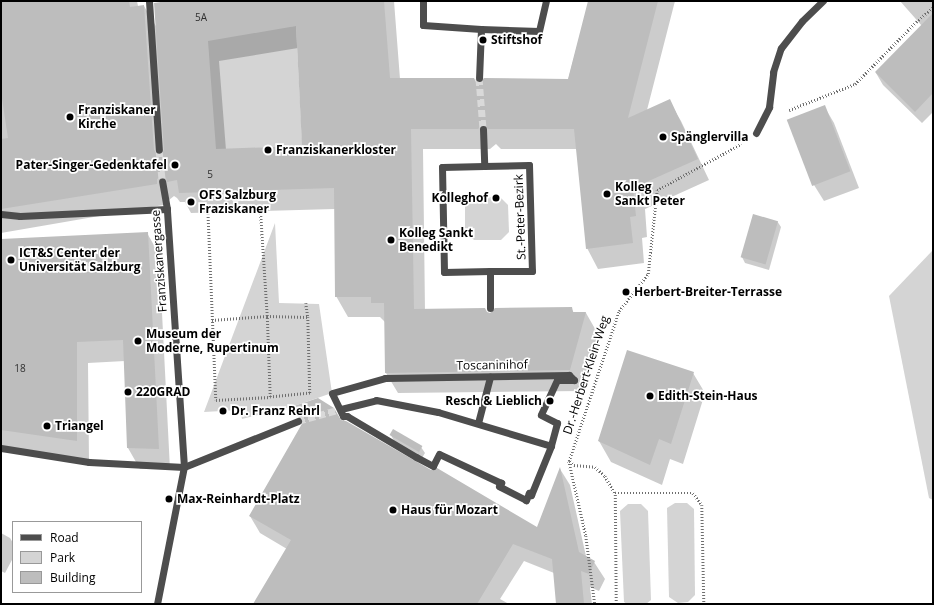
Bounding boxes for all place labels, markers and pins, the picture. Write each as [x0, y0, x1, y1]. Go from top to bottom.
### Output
place label: Stiftshof [491, 33, 542, 47]
marker: Stiftshof [478, 35, 488, 45]
place label: Franziskaner Kirche [78, 103, 156, 131]
marker: Franziskaner Kirche [65, 112, 75, 122]
place label: Spänglervilla [671, 130, 748, 144]
marker: Spänglervilla [658, 132, 668, 142]
place label: Franziskanerkloster [276, 143, 396, 157]
marker: Franziskanerkloster [263, 145, 273, 155]
place label: Pater-Singer-Gedenktafel [16, 158, 167, 172]
marker: Pater-Singer-Gedenktafel [170, 160, 180, 170]
place label: Kolleg Sankt Peter [615, 180, 685, 208]
place label: OFS Salzburg Fraziskaner [199, 188, 276, 216]
marker: Kolleg Sankt Peter [602, 189, 612, 199]
place label: Kolleghof [431, 191, 488, 205]
marker: Kolleghof [491, 193, 501, 203]
marker: OFS Salzburg Fraziskaner [186, 197, 196, 207]
place label: Kolleg Sankt Benedikt [399, 226, 473, 254]
marker: Kolleg Sankt Benedikt [386, 235, 396, 245]
place label: ICT&S Center der Universität Salzburg [19, 246, 140, 274]
marker: ICT&S Center der Universität Salzburg [6, 255, 16, 265]
place label: Herbert-Breiter-Terrasse [634, 285, 782, 299]
marker: Herbert-Breiter-Terrasse [621, 287, 631, 297]
place label: Museum der Moderne, Rupertinum [146, 327, 279, 355]
marker: Museum der Moderne, Rupertinum [133, 336, 143, 346]
place label: 220GRAD [136, 385, 190, 399]
marker: 220GRAD [123, 387, 133, 397]
place label: Edith-Stein-Haus [658, 389, 758, 403]
marker: Edith-Stein-Haus [645, 391, 655, 401]
place label: Resch & Lieblich [445, 394, 542, 408]
marker: Resch & Lieblich [545, 396, 555, 406]
place label: Dr. Franz Rehrl [231, 404, 320, 418]
marker: Dr. Franz Rehrl [218, 406, 228, 416]
place label: Triangel [55, 419, 104, 433]
marker: Triangel [42, 421, 52, 431]
place label: Max-Reinhardt-Platz [177, 492, 300, 506]
marker: Max-Reinhardt-Platz [164, 494, 174, 504]
place label: Haus für Mozart [401, 503, 498, 517]
marker: Haus für Mozart [388, 505, 398, 515]

